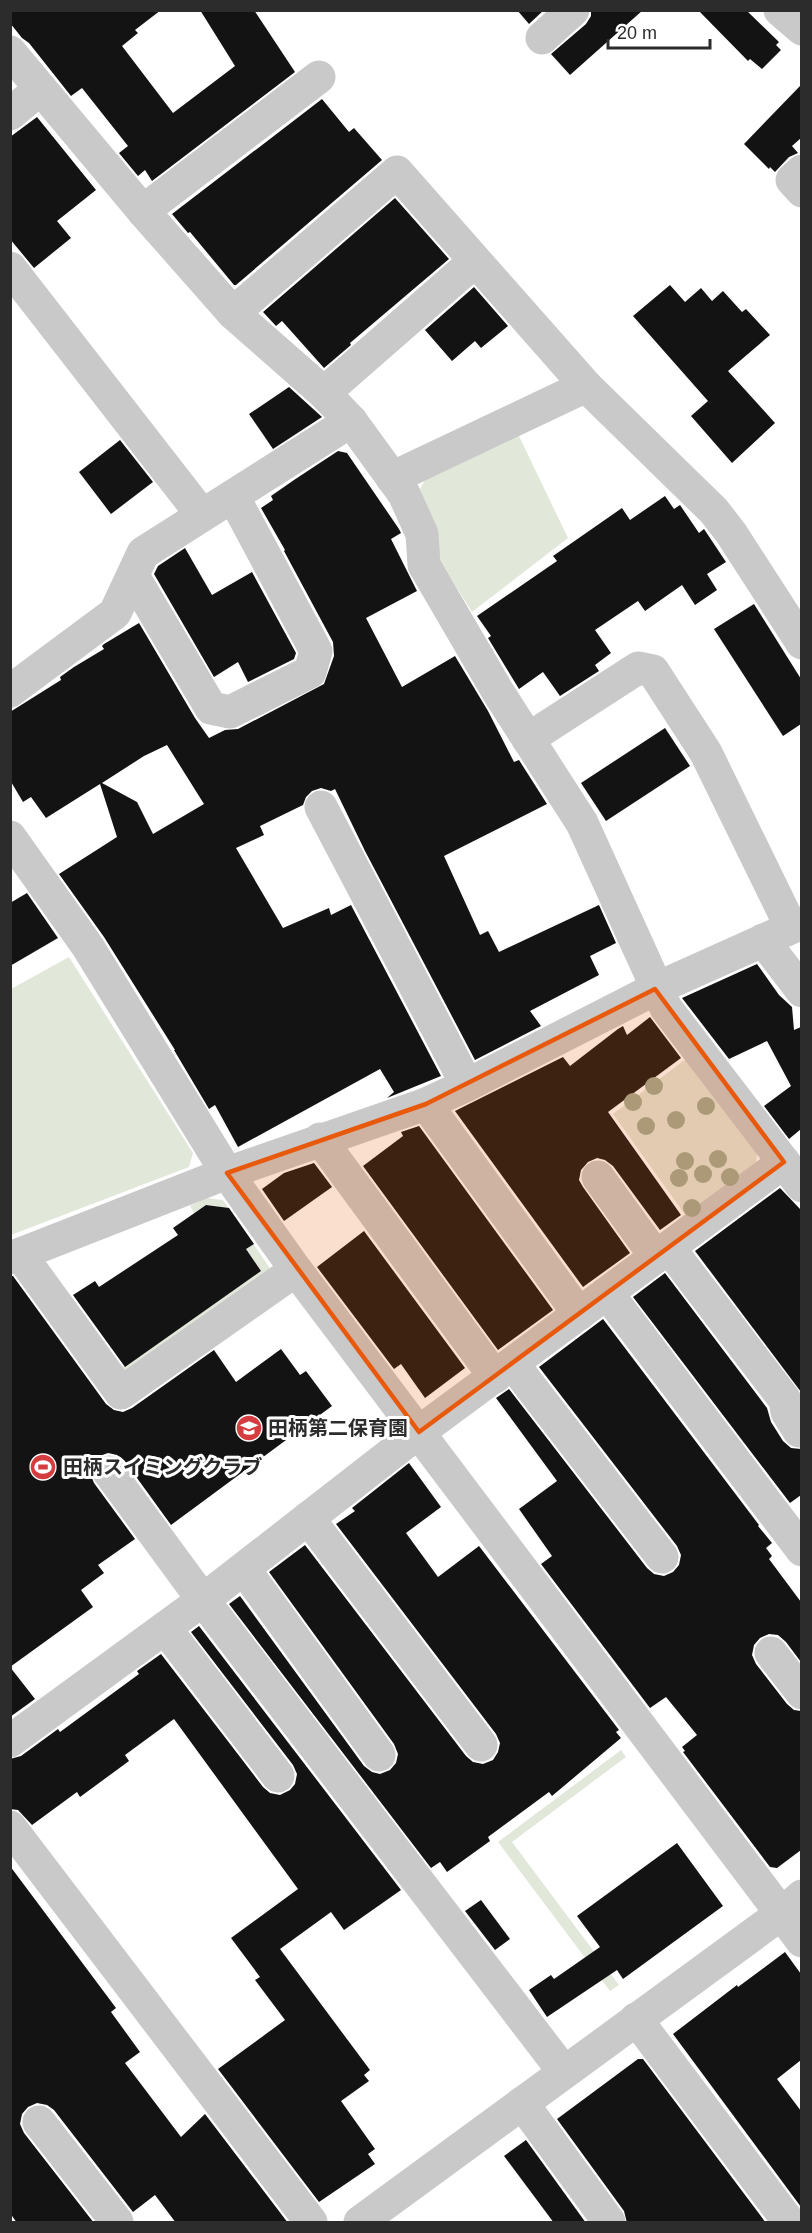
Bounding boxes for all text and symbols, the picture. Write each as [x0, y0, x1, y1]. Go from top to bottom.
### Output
scale bar [608, 12, 710, 50]
text: 20 m [617, 23, 657, 43]
school or university icon: 田柄第二保育園 [234, 1413, 264, 1443]
place label: 田柄第二保育園 [268, 1417, 408, 1439]
sports icon: 田柄スイミングクラブ [28, 1452, 58, 1482]
place label: 田柄スイミングクラブ [63, 1456, 263, 1478]

